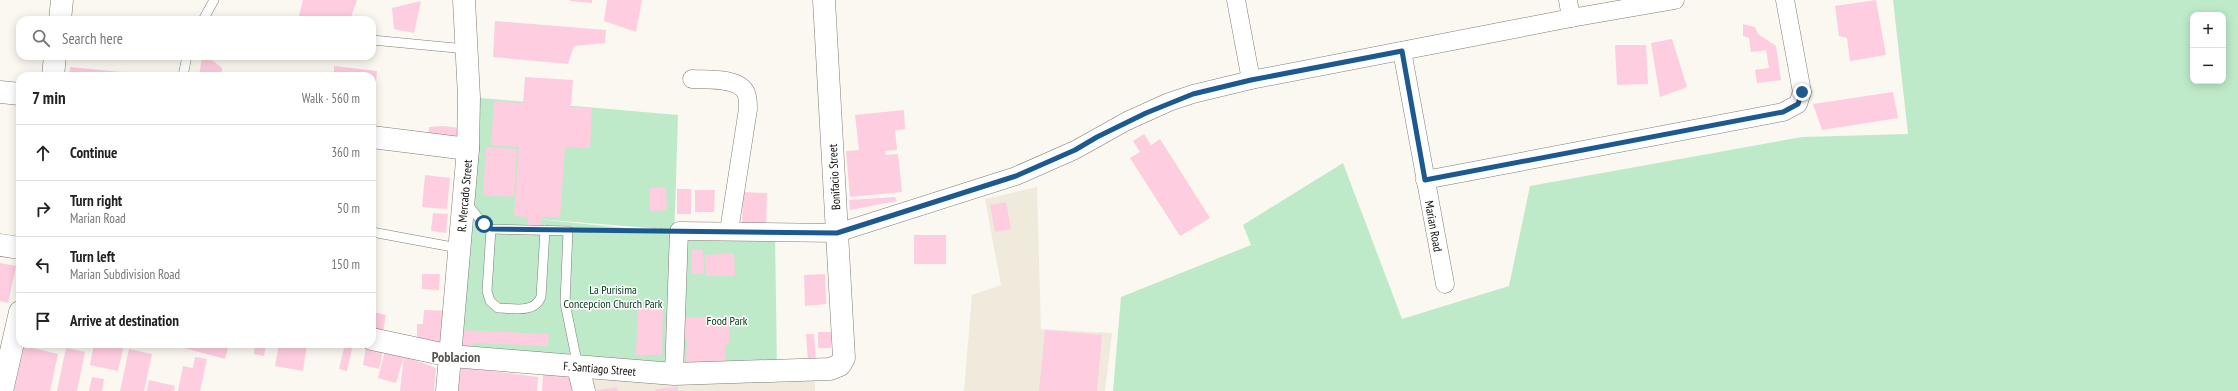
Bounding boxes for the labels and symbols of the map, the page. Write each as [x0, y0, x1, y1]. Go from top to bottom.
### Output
route end [1793, 83, 1811, 101]
street label: Bonifacio Street [825, 143, 843, 210]
street label: R. Mercado Street [453, 158, 475, 233]
street label: Marian Road [1422, 199, 1446, 253]
route start [475, 215, 493, 233]
park label: La Purisima Concepcion Church Park [564, 282, 663, 311]
park label: Food Park [707, 313, 748, 328]
district label: Poblacion [432, 348, 480, 366]
street label: F. Santiago Street [563, 358, 637, 378]

